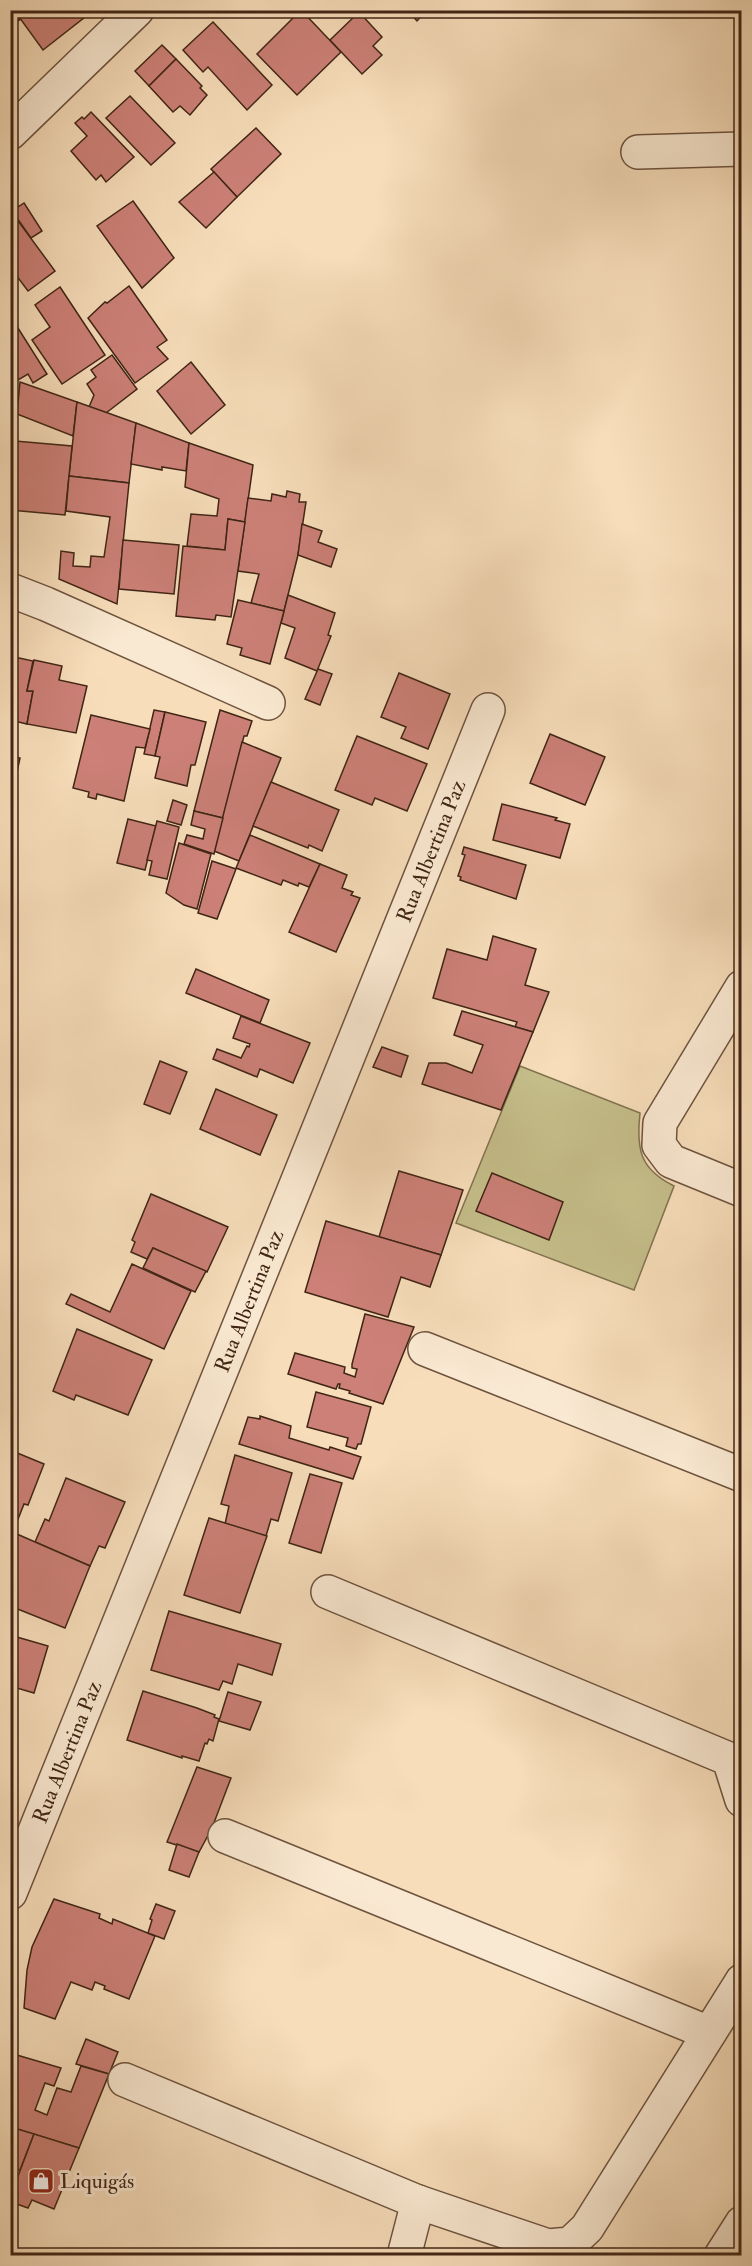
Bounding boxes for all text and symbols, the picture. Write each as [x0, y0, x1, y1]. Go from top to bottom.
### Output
street label: Rua Albertina Paz [391, 776, 472, 926]
street label: Rua Albertina Paz [209, 1226, 290, 1376]
street label: Rua Albertina Paz [27, 1677, 108, 1827]
shop icon: Liquigás [26, 2166, 56, 2196]
place label: Liquigás [60, 2168, 134, 2195]

